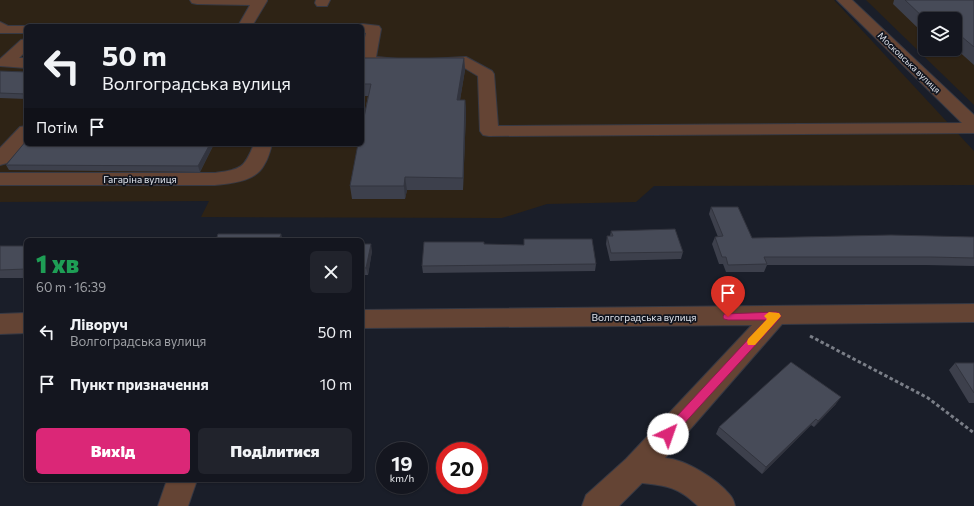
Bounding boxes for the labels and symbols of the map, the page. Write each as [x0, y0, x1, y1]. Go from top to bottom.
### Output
street label: Московська вулиця [876, 30, 943, 96]
street label: Гагаріна вулиця [103, 173, 177, 185]
pin [711, 276, 745, 317]
street label: Волгоградська вулиця [592, 311, 696, 323]
position arrow [647, 413, 689, 455]
speed limit sign: 20 [436, 442, 488, 494]

